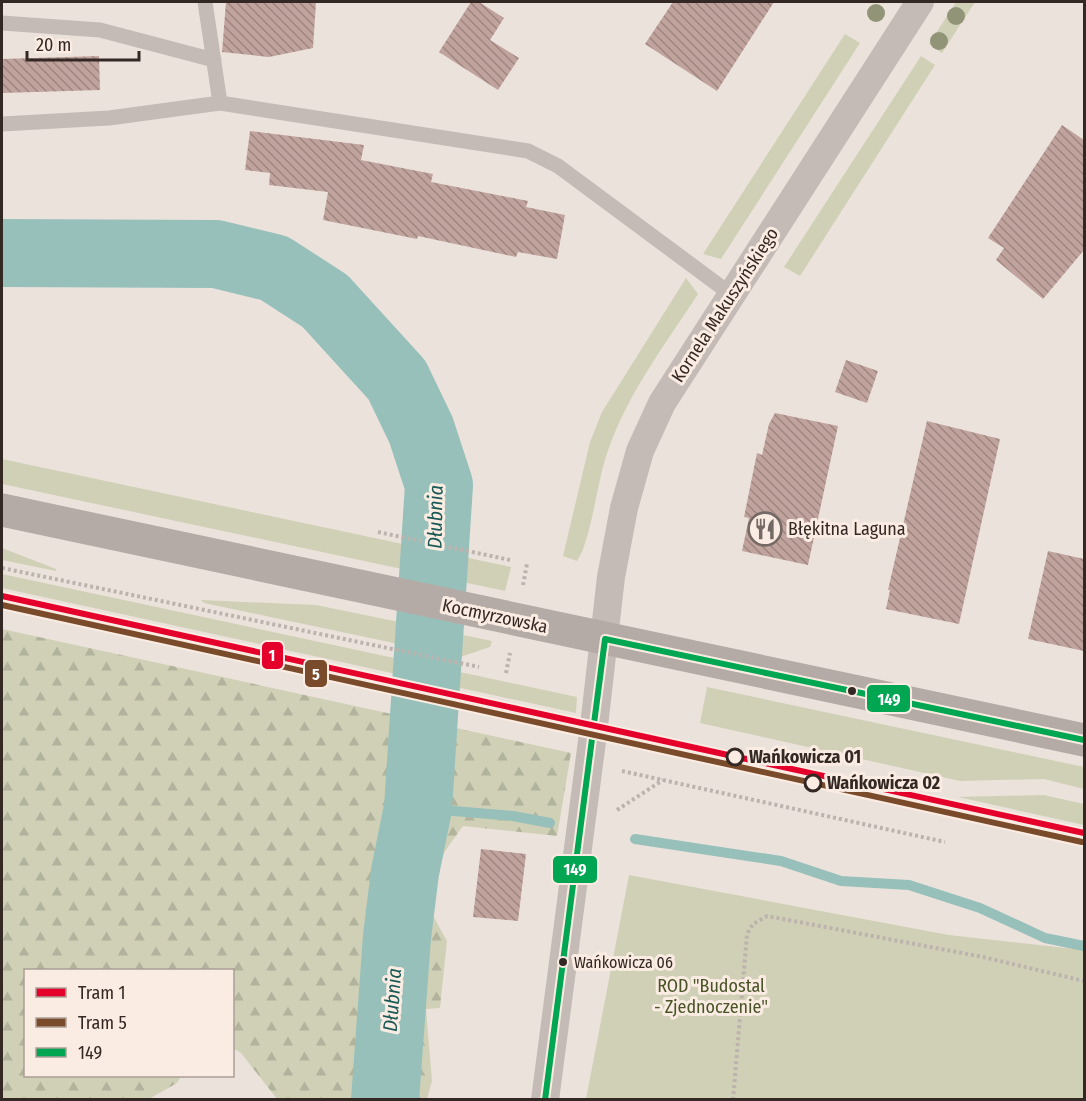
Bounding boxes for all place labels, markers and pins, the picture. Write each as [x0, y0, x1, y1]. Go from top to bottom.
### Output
restaurant icon: Błękitna Laguna [747, 511, 783, 547]
place label: Błękitna Laguna [788, 518, 906, 540]
unlabelled marker [846, 685, 858, 697]
place label: Wańkowicza 01 [749, 746, 861, 768]
marker: Wańkowicza 01 [726, 748, 744, 766]
place label: Wańkowicza 02 [827, 772, 940, 794]
marker: Wańkowicza 02 [804, 774, 822, 792]
place label: Wańkowicza 06 [574, 953, 673, 972]
marker: Wańkowicza 06 [557, 956, 569, 968]

